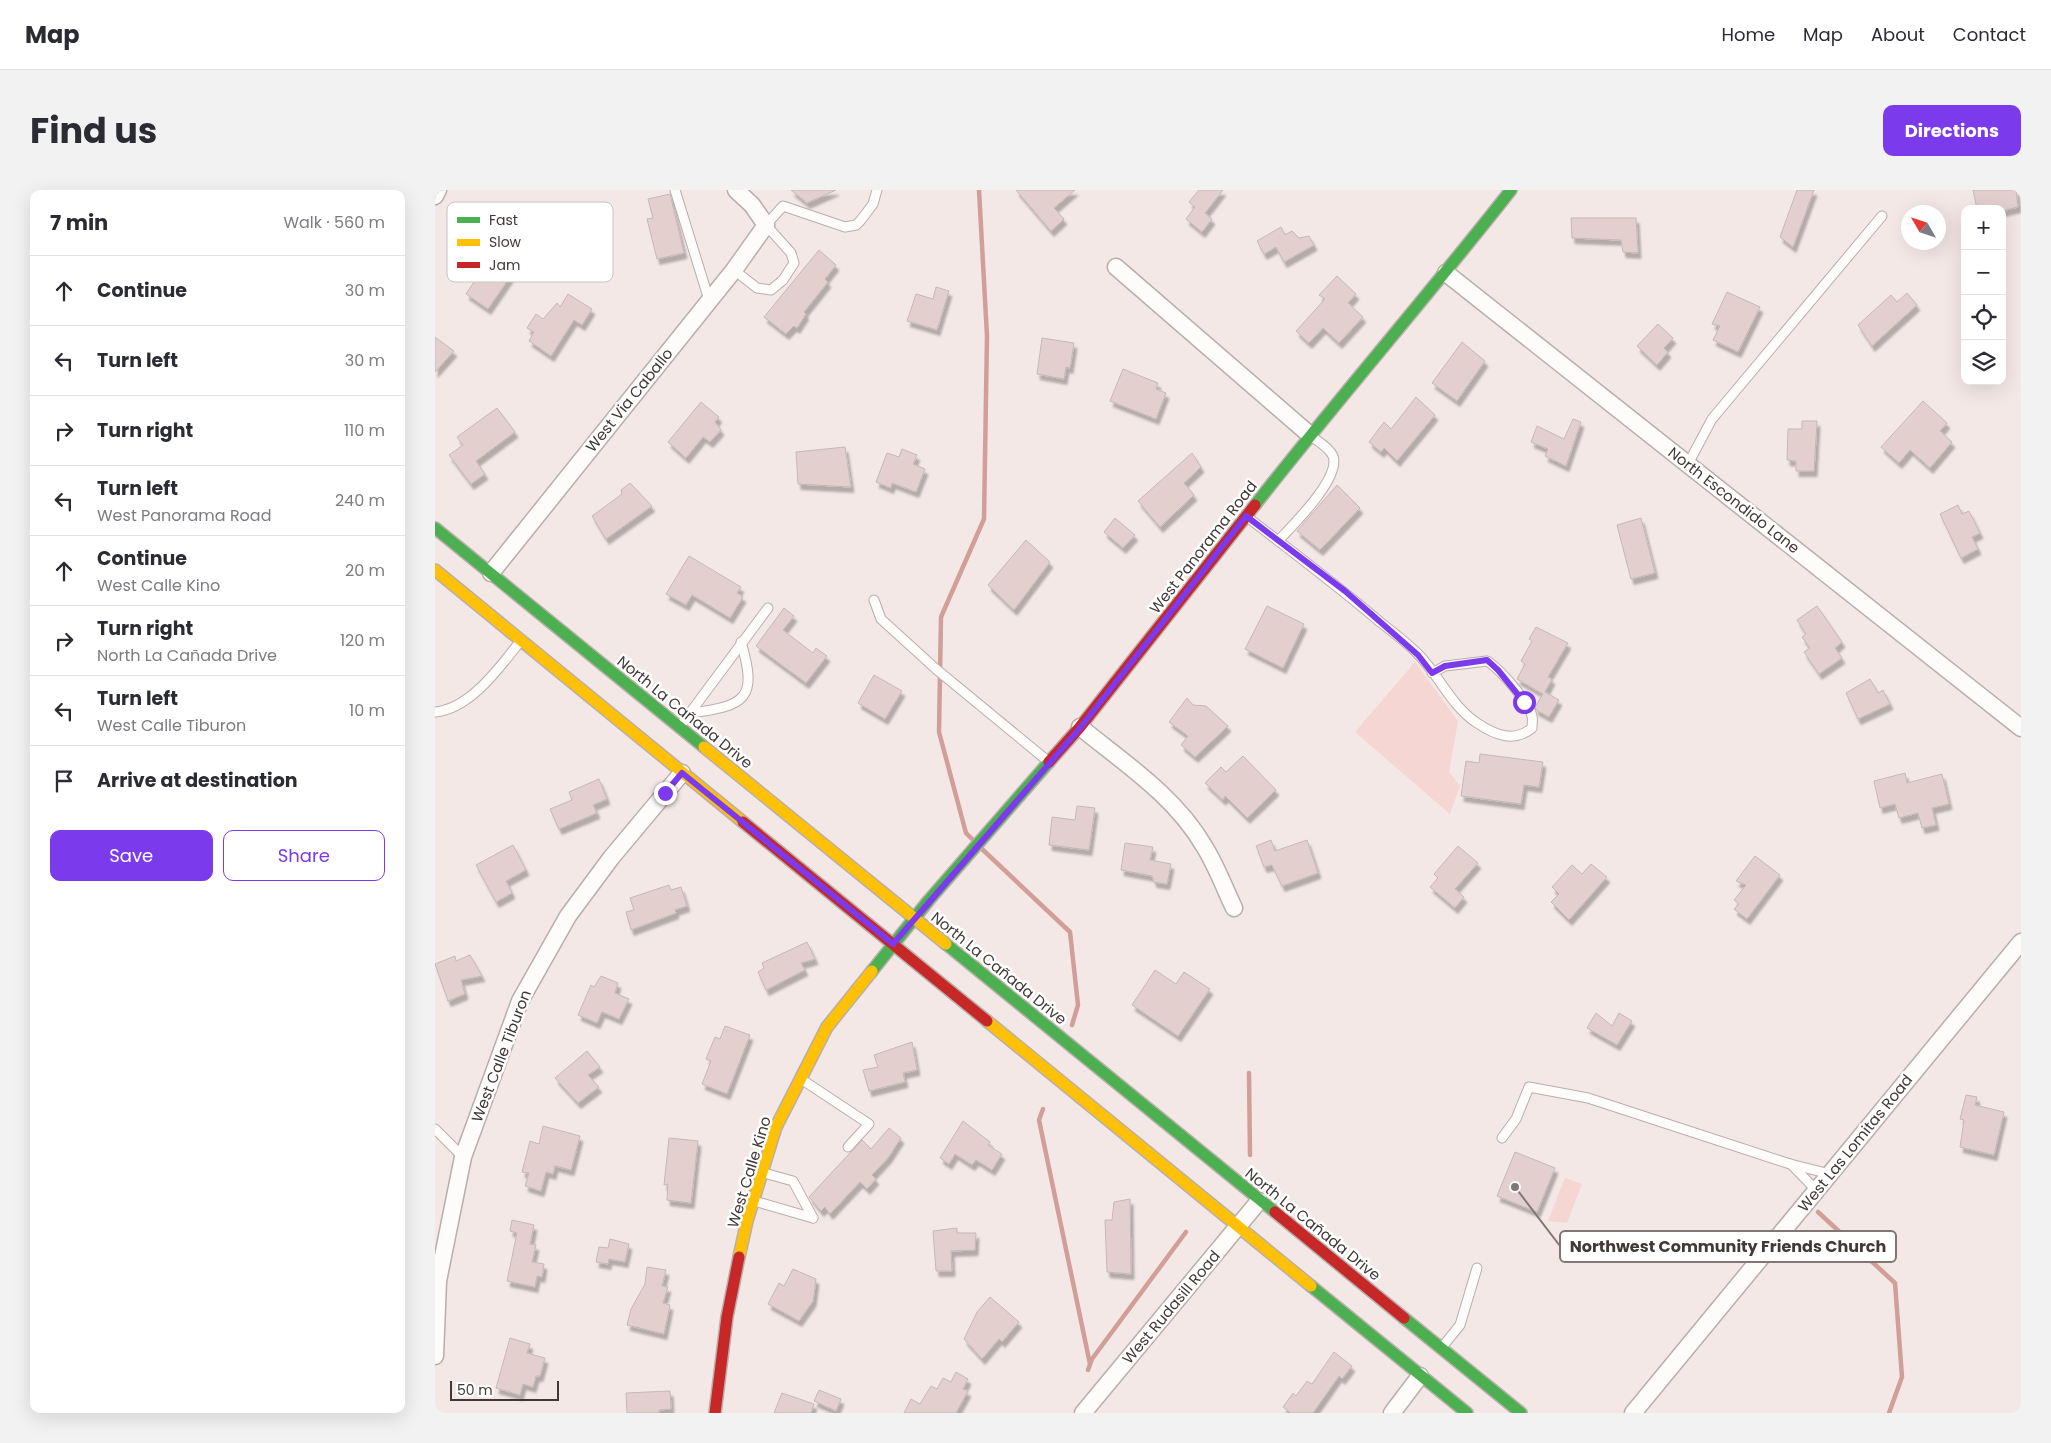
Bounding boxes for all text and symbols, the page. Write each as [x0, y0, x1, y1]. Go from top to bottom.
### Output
text: Map [25, 18, 80, 51]
text: Home [1721, 22, 1775, 47]
text: Map [1803, 22, 1843, 47]
text: About [1871, 22, 1925, 47]
text: Contact [1953, 22, 2026, 47]
button: Directions [1883, 105, 2021, 156]
text: Find us [30, 106, 157, 155]
legend [447, 202, 613, 282]
north arrow [1901, 205, 1946, 250]
map controls [1961, 205, 2006, 385]
button: + [1961, 205, 2006, 250]
text: 7 min [50, 208, 108, 237]
text: Fast [489, 210, 518, 230]
text: Walk · 560 m [283, 211, 385, 234]
text: Slow [489, 232, 522, 252]
button: − [1961, 250, 2006, 295]
text: Jam [489, 255, 520, 275]
icon: ahead [50, 277, 78, 305]
text: Continue [97, 277, 187, 304]
text: 30 m [345, 279, 385, 302]
button: locate [1961, 295, 2006, 340]
button: layers [1961, 340, 2006, 385]
street label: West Via Caballo [580, 344, 678, 456]
icon: left [50, 347, 78, 375]
text: Turn left [97, 347, 178, 374]
text: 30 m [345, 349, 385, 372]
icon: right [50, 417, 78, 445]
text: Turn right [97, 417, 193, 444]
text: 110 m [344, 419, 385, 442]
street label: North Escondido Lane [1664, 442, 1804, 558]
text: Turn left [97, 475, 178, 502]
street label: West Panorama Road [1144, 476, 1262, 618]
icon: left [50, 487, 78, 515]
text: 240 m [335, 489, 385, 512]
text: West Panorama Road [97, 504, 272, 527]
text: Continue [97, 545, 187, 572]
icon: ahead [50, 557, 78, 585]
text: 20 m [345, 559, 385, 582]
text: West Calle Kino [97, 574, 220, 597]
text: Turn right [97, 615, 193, 642]
icon: right [50, 627, 78, 655]
text: 120 m [340, 629, 385, 652]
text: North La Cañada Drive [97, 644, 277, 667]
street label: North La Cañada Drive [613, 651, 757, 773]
text: Turn left [97, 685, 178, 712]
route start [1513, 691, 1536, 714]
icon: left [50, 697, 78, 725]
text: 10 m [349, 699, 385, 722]
text: West Calle Tiburon [97, 714, 246, 737]
icon: arrive [50, 767, 78, 795]
text: Arrive at destination [97, 767, 298, 794]
route end [654, 782, 677, 805]
button: Save [50, 830, 213, 881]
button: Share [223, 830, 385, 881]
street label: North La Cañada Drive [927, 907, 1071, 1029]
street label: West Calle Tiburon [466, 987, 536, 1125]
street label: West Las Lomitas Road [1793, 1070, 1917, 1216]
street label: West Calle Kino [722, 1114, 776, 1230]
street label: North La Cañada Drive [1241, 1163, 1385, 1285]
callout: Northwest Community Friends Church [1560, 1231, 1896, 1262]
text: Northwest Community Friends Church [1570, 1235, 1886, 1258]
street label: West Rudasill Road [1117, 1246, 1225, 1368]
scale bar [450, 1378, 559, 1401]
text: 50 m [457, 1380, 493, 1400]

